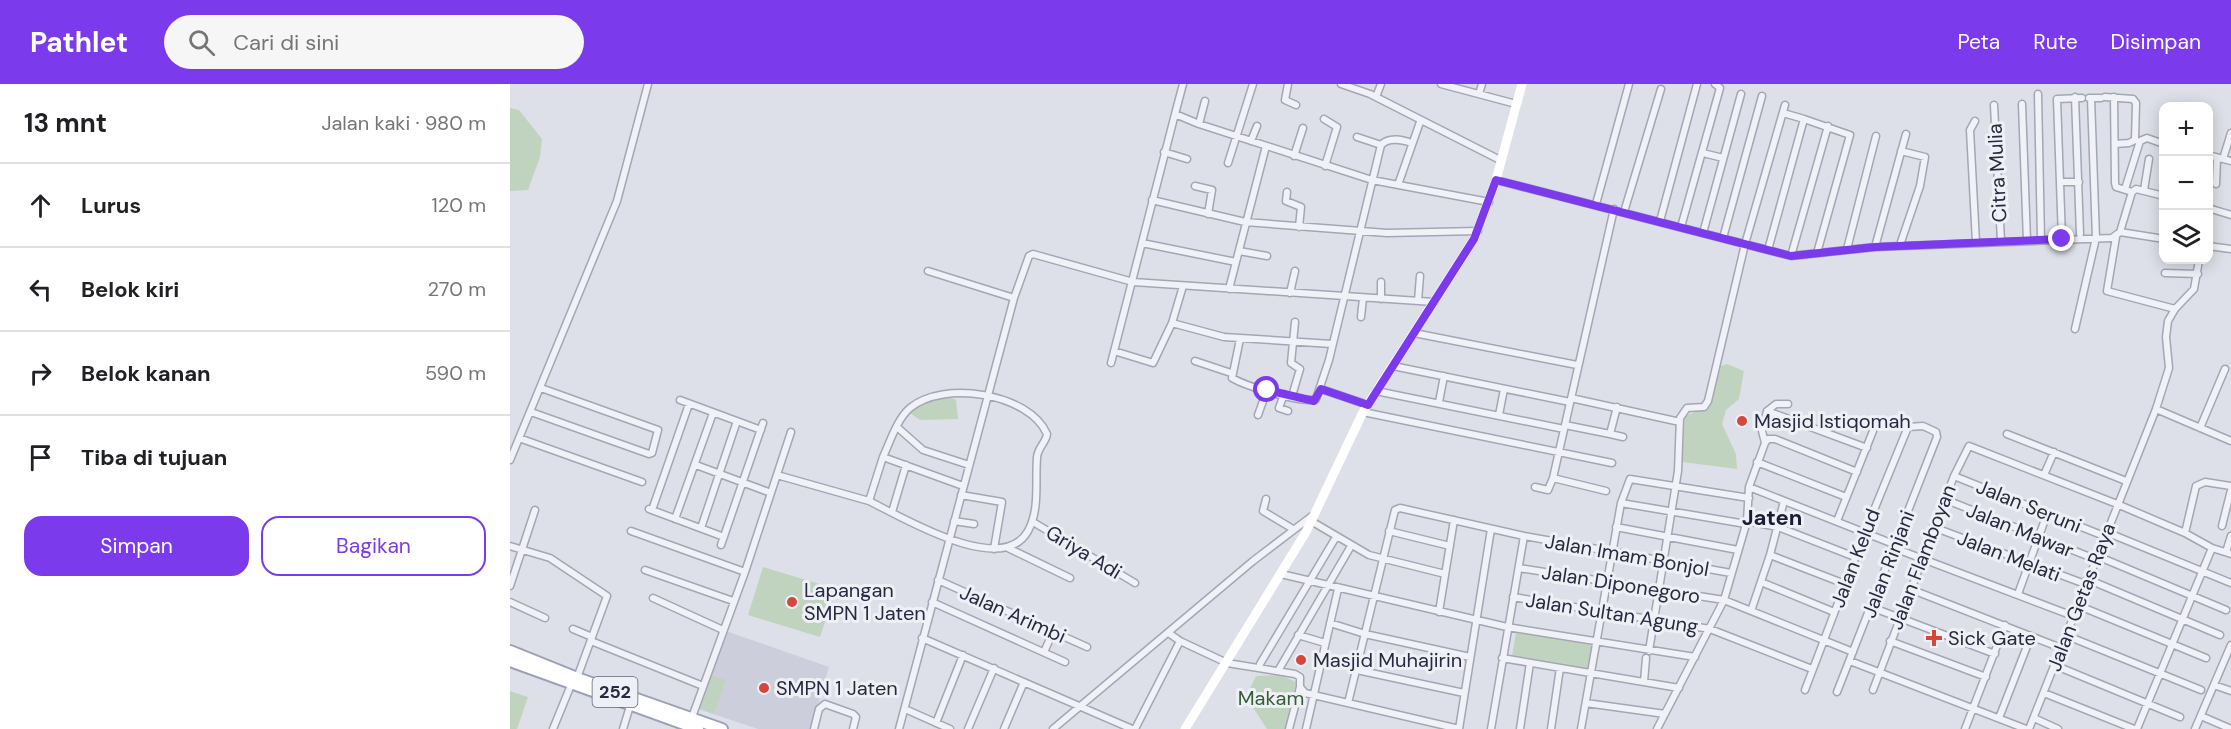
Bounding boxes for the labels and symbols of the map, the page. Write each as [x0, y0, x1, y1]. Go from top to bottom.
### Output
street label: Citra Mulia [1981, 123, 2013, 223]
route end [2048, 225, 2074, 251]
route start [1253, 376, 1279, 402]
place label: Masjid Istiqomah [1754, 408, 1911, 434]
marker: Masjid Istiqomah [1735, 414, 1749, 428]
street label: Jalan Seruni [1973, 473, 2085, 539]
street label: Jalan Flamboyan [1882, 481, 1962, 633]
street label: Jalan Mawar [1962, 497, 2078, 563]
district label: Jaten [1742, 503, 1802, 532]
street label: Jalan Kelud [1824, 505, 1886, 611]
street label: Jalan Rinjani [1856, 506, 1920, 622]
street label: Griya Adi [1041, 519, 1127, 585]
street label: Jalan Getas Raya [2041, 519, 2121, 675]
street label: Jalan Melati [1953, 524, 2065, 588]
street label: Jalan Imam Bonjol [1543, 528, 1711, 582]
street label: Jalan Diponegoro [1540, 559, 1702, 609]
place label: Lapangan SMPN 1 Jaten [804, 577, 926, 626]
street label: Jalan Arimbi [956, 579, 1070, 649]
street label: Jalan Sultan Agung [1524, 587, 1700, 639]
marker: Lapangan SMPN 1 Jaten [785, 595, 799, 609]
place label: Sick Gate [1948, 625, 2036, 651]
marker: Sick Gate [1925, 629, 1943, 647]
place label: Masjid Muhajirin [1313, 647, 1462, 673]
marker: Masjid Muhajirin [1294, 653, 1308, 667]
place label: SMPN 1 Jaten [776, 675, 898, 701]
road number: 252 [592, 677, 638, 707]
marker: SMPN 1 Jaten [757, 681, 771, 695]
park label: Makam [1238, 685, 1304, 711]

